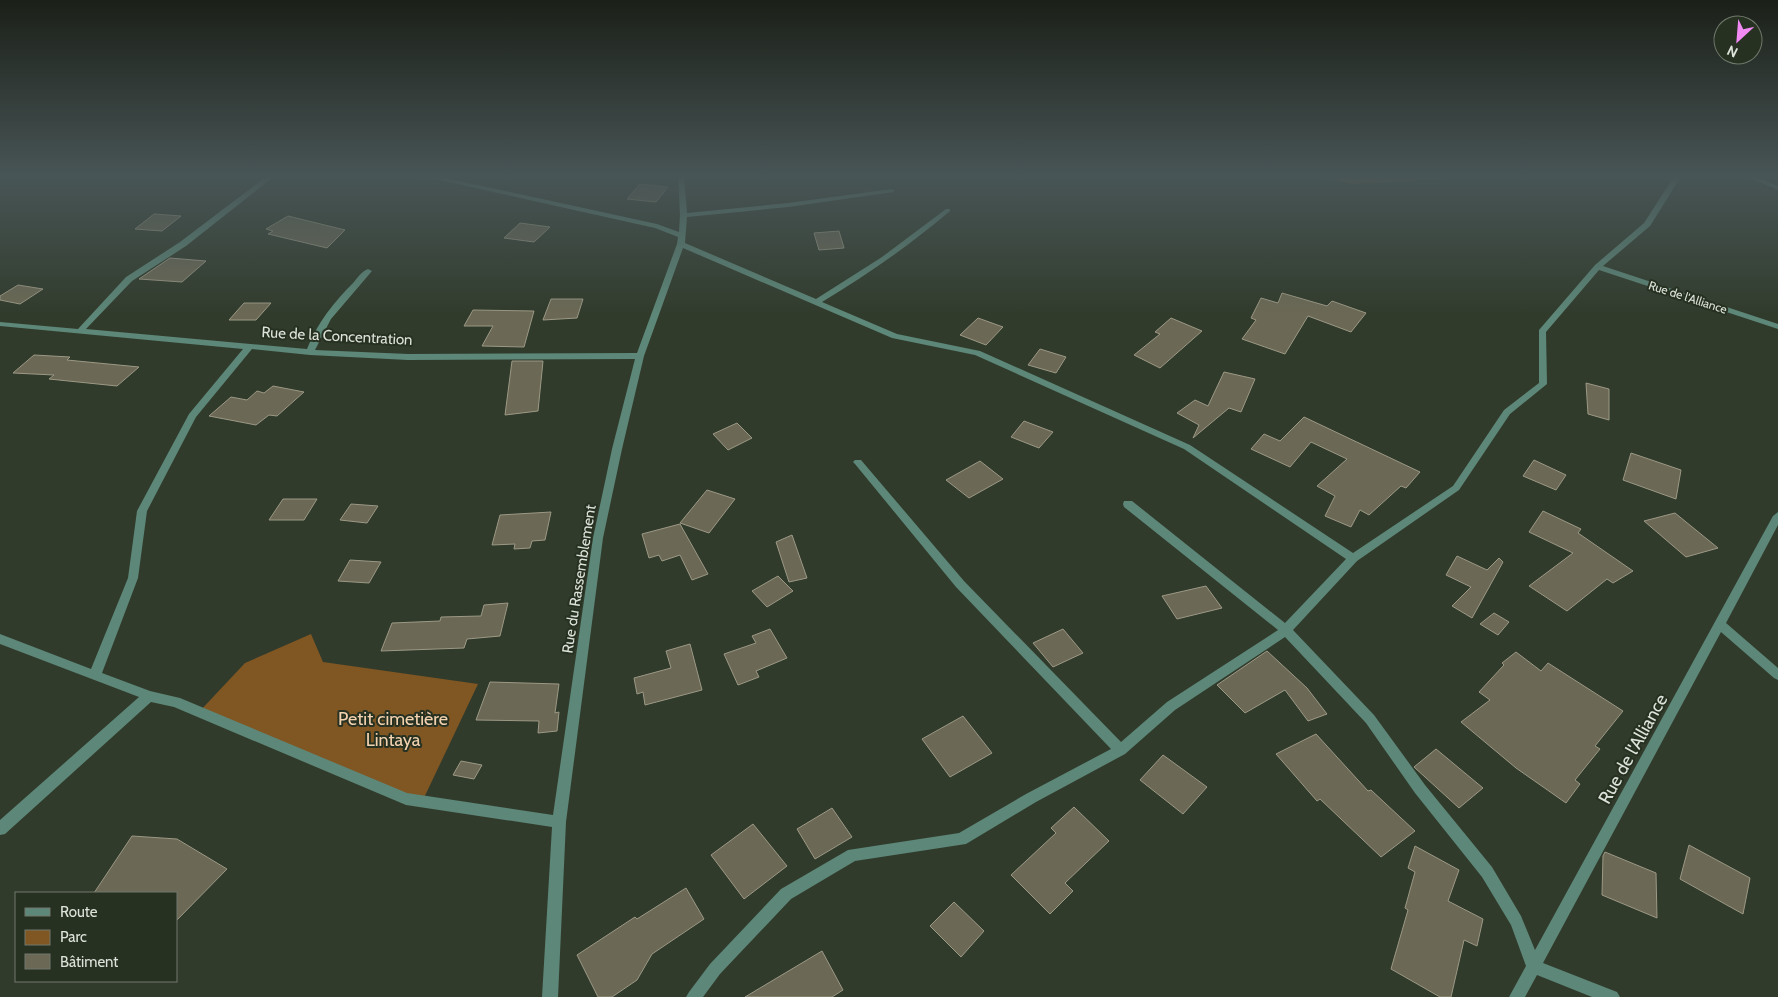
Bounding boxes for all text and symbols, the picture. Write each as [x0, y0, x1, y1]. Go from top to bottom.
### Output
north arrow [1713, 15, 1763, 65]
text: N [1724, 41, 1741, 62]
street label: Rue de l'Alliance [1647, 277, 1729, 317]
street label: Rue de la Concentration [261, 323, 413, 349]
street label: Rue du Rassemblement [558, 503, 600, 655]
street label: Rue de l'Alliance [1594, 690, 1672, 808]
park label: Petit cimetière Lintaya [338, 708, 448, 751]
legend [15, 892, 178, 982]
text: Route [60, 903, 98, 921]
text: Parc [60, 928, 87, 946]
text: Bâtiment [60, 953, 118, 971]

